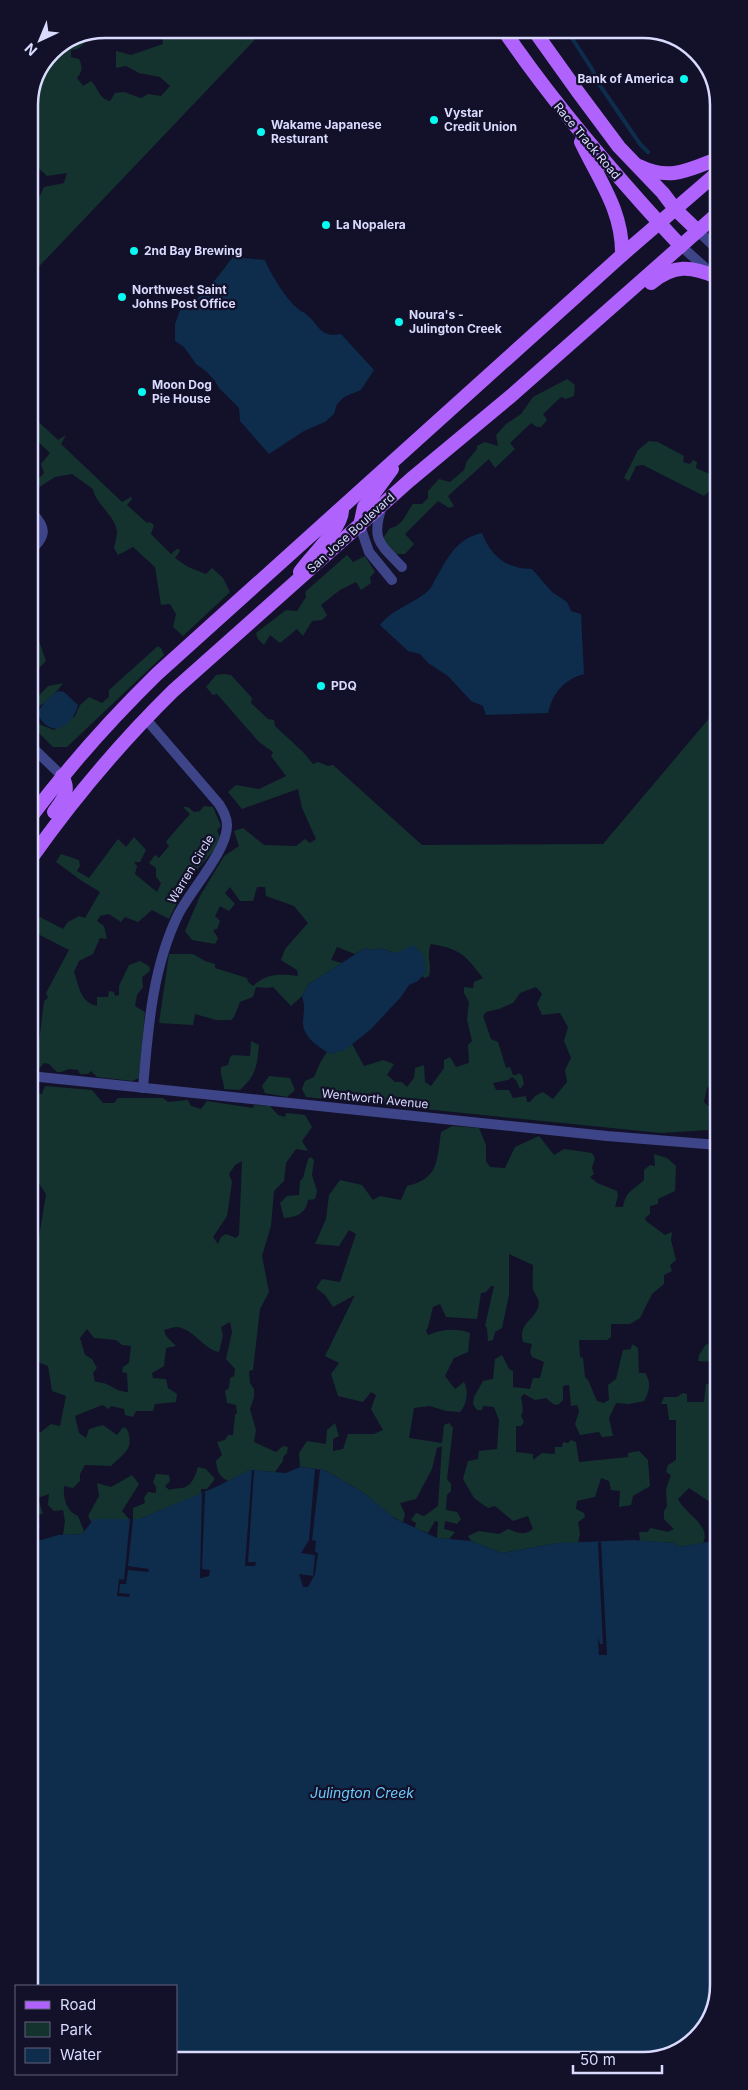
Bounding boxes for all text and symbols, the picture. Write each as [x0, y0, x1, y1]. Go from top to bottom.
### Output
north arrow [15, 15, 65, 65]
text: N [21, 40, 40, 60]
place label: Bank of America [577, 71, 674, 86]
marker: Bank of America [678, 73, 690, 85]
street label: Race Track Road [551, 99, 624, 182]
place label: Vystar Credit Union [444, 105, 517, 134]
marker: Vystar Credit Union [428, 114, 440, 126]
place label: Wakame Japanese Resturant [271, 117, 382, 146]
marker: Wakame Japanese Resturant [255, 126, 267, 138]
place label: La Nopalera [336, 217, 406, 232]
marker: La Nopalera [320, 219, 332, 231]
place label: 2nd Bay Brewing [144, 243, 242, 258]
marker: 2nd Bay Brewing [128, 245, 140, 257]
place label: Northwest Saint Johns Post Office [132, 282, 236, 311]
marker: Northwest Saint Johns Post Office [116, 291, 128, 303]
place label: Noura's - Julington Creek [409, 307, 502, 336]
marker: Noura's - Julington Creek [393, 316, 405, 328]
place label: Moon Dog Pie House [152, 377, 212, 406]
marker: Moon Dog Pie House [136, 386, 148, 398]
street label: San Jose Boulevard [304, 489, 398, 576]
place label: PDQ [331, 678, 357, 693]
marker: PDQ [315, 680, 327, 692]
street label: Warren Circle [164, 832, 217, 906]
street label: Wentworth Avenue [321, 1085, 429, 1112]
water label: Julington Creek [310, 1784, 414, 1801]
legend [15, 1985, 178, 2075]
text: Road [60, 1995, 96, 2014]
text: Park [60, 2020, 93, 2039]
scale bar [573, 2042, 662, 2074]
text: Water [60, 2045, 102, 2064]
text: 50 m [580, 2050, 616, 2069]

